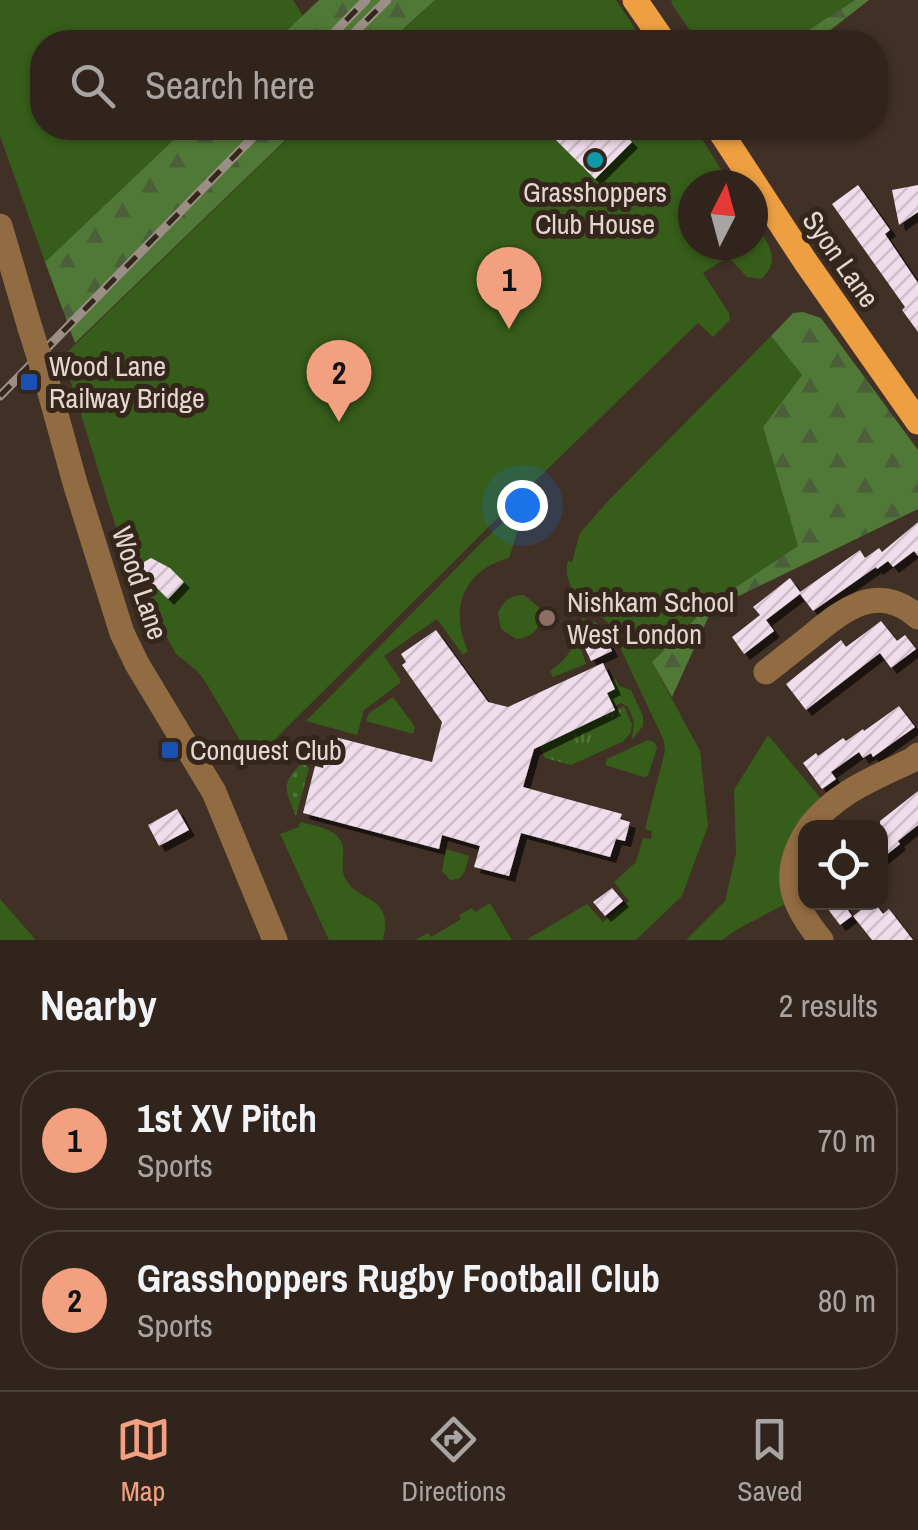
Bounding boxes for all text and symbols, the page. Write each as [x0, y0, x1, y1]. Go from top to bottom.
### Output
search box [30, 30, 888, 140]
icon: search [65, 58, 120, 113]
text: Search here [145, 60, 315, 111]
marker: Grasshoppers Club House [584, 149, 606, 171]
north arrow [678, 170, 768, 260]
place label: Grasshoppers Club House [523, 173, 667, 243]
street label: Syon Lane [794, 203, 888, 315]
pin: 1 [476, 246, 542, 329]
pin: 2 [306, 340, 372, 422]
place label: Wood Lane Railway Bridge [49, 347, 205, 417]
marker: Wood Lane Railway Bridge [18, 371, 40, 393]
your location [497, 480, 548, 531]
street label: Wood Lane [103, 521, 177, 645]
place label: Nishkam School West London [567, 583, 734, 653]
marker: Nishkam School West London [536, 607, 558, 629]
place label: Conquest Club [190, 731, 342, 769]
marker: Conquest Club [159, 739, 181, 761]
map controls [798, 820, 888, 910]
button: locate [798, 820, 888, 910]
text: Nearby [40, 977, 157, 1033]
text: 2 results [779, 984, 878, 1027]
text: 1st XV Pitch [137, 1093, 317, 1144]
text: 1 [67, 1119, 82, 1162]
text: 70 m [818, 1119, 876, 1162]
text: Sports [137, 1144, 213, 1187]
text: Grasshoppers Rugby Football Club [137, 1253, 660, 1304]
text: 2 [67, 1279, 82, 1322]
text: 80 m [818, 1279, 876, 1322]
text: Sports [137, 1304, 213, 1347]
tab: Map [116, 1412, 171, 1510]
tab: Directions [402, 1412, 506, 1510]
tab: Saved [737, 1412, 802, 1510]

